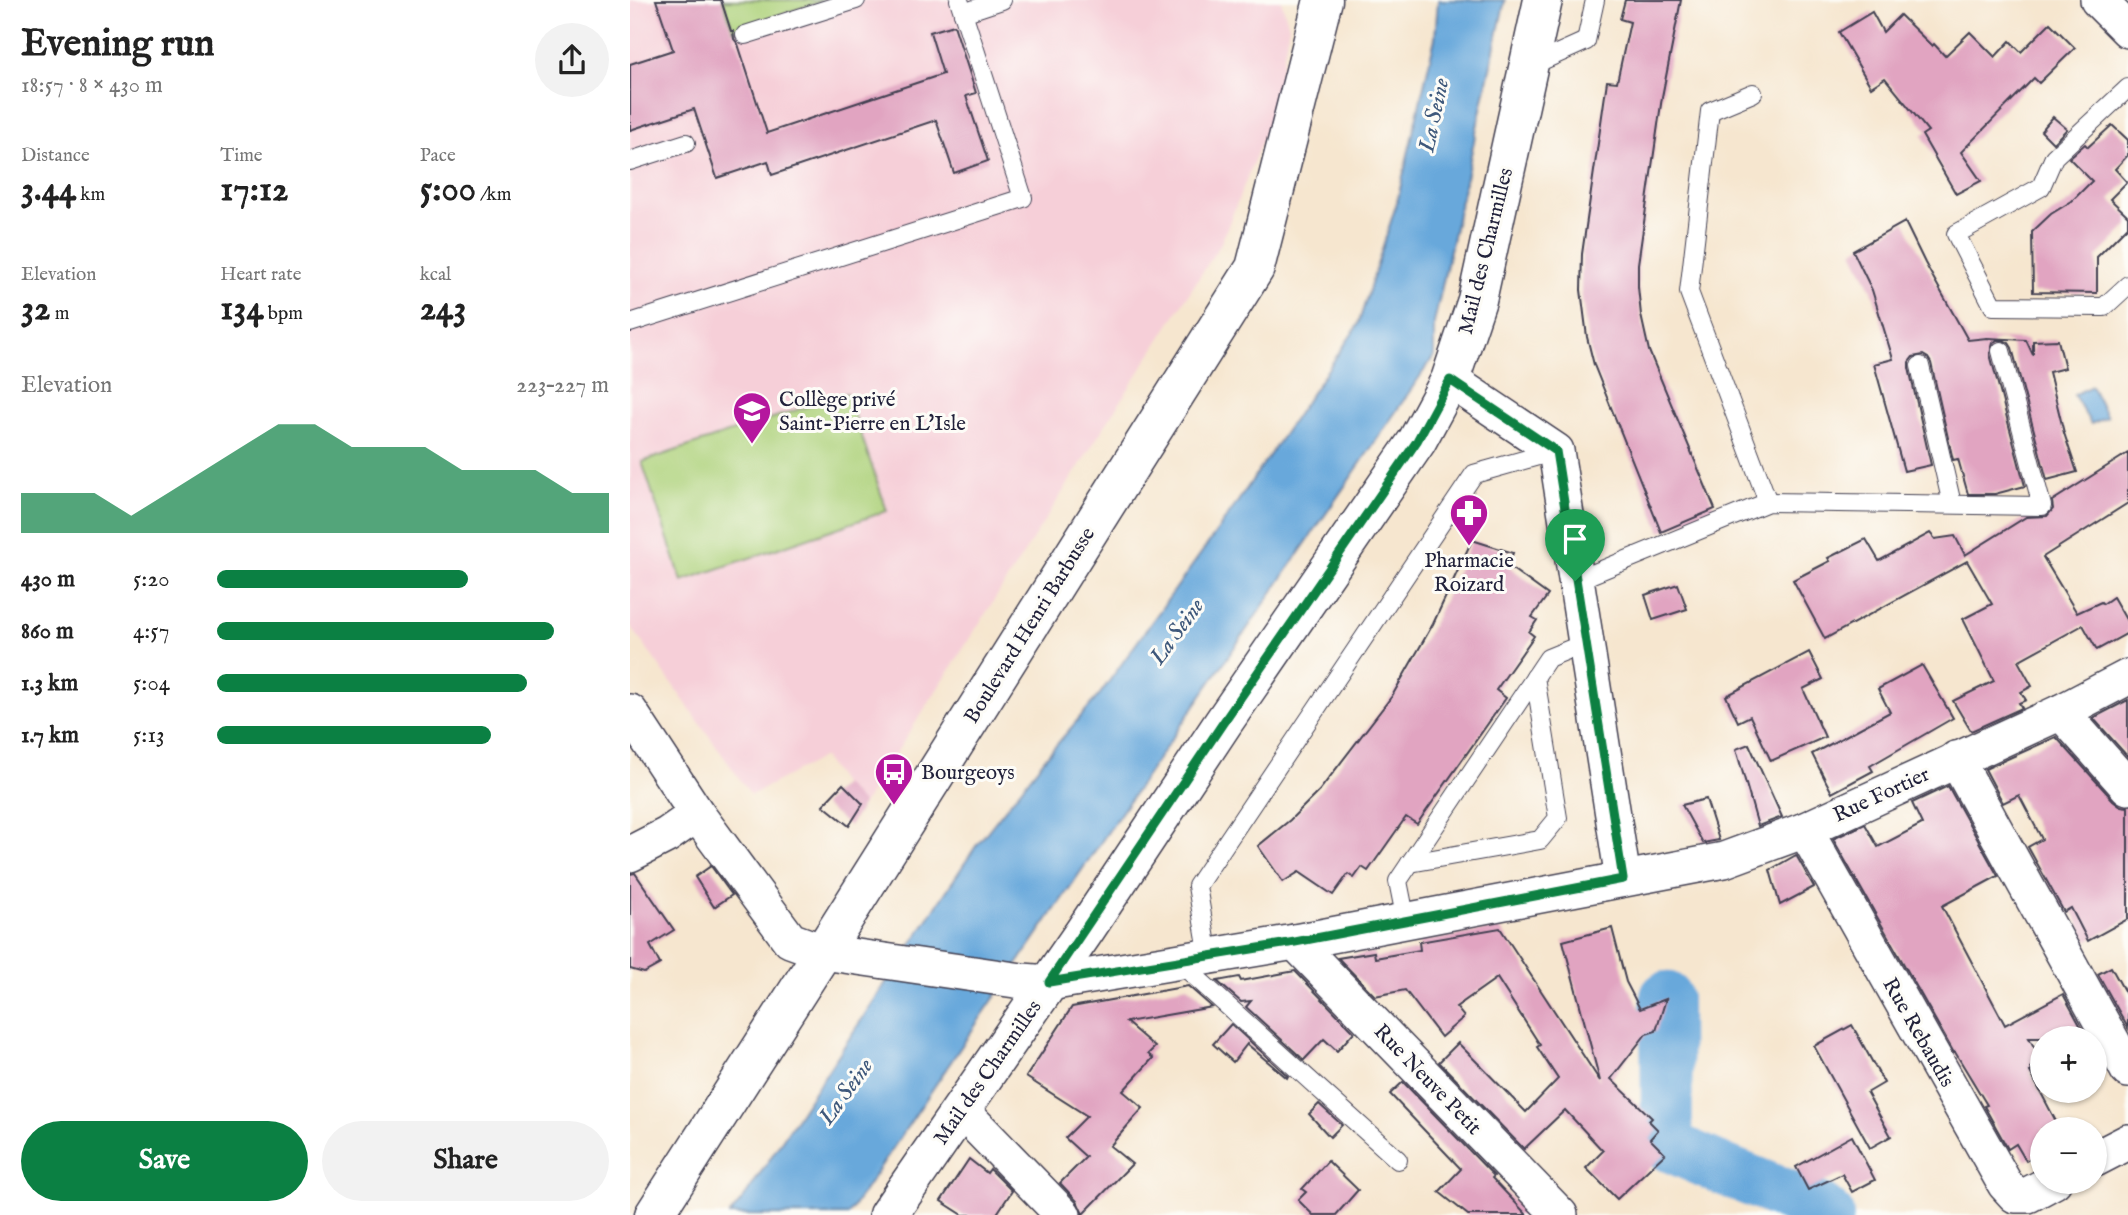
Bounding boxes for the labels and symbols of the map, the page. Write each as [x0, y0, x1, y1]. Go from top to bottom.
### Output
water label: La Seine [1412, 75, 1457, 156]
street label: Mail des Charmilles [1453, 165, 1520, 338]
place label: Collège privé Saint-Pierre en L'Isle [779, 387, 966, 438]
school or university icon: Collège privé Saint-Pierre en L'Isle [731, 390, 773, 445]
pharmacy icon: Pharmacie Roizard [1448, 492, 1490, 547]
pin [1545, 509, 1605, 581]
street label: Boulevard Henri Barbusse [959, 522, 1102, 729]
place label: Pharmacie Roizard [1424, 548, 1514, 599]
water label: La Seine [1143, 593, 1211, 672]
bus stop icon: Bourgeoys [873, 751, 915, 806]
place label: Bourgeoys [921, 760, 1015, 787]
street label: Rue Fortier [1829, 761, 1934, 829]
street label: Rue Rebaudis [1876, 973, 1960, 1092]
street label: Mail des Charmilles [928, 995, 1048, 1151]
street label: Rue Neuve Petit [1367, 1019, 1487, 1141]
water label: La Seine [812, 1053, 880, 1132]

